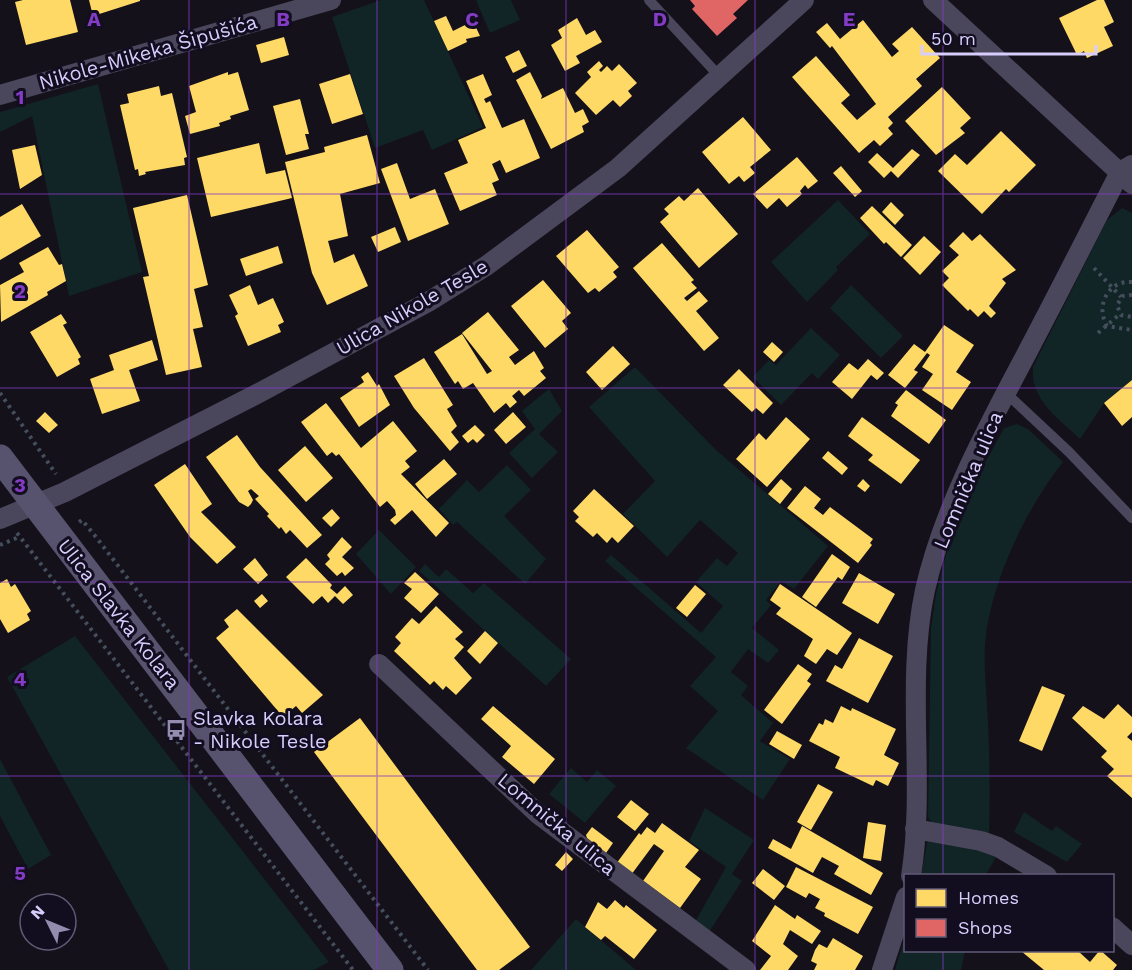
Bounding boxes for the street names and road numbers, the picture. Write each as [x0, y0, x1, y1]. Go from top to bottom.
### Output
street label: Nikole-Mikeka Šipušića [36, 9, 260, 95]
street label: Ulica Nikole Tesle [332, 254, 492, 360]
street label: Lomnička ulica [928, 408, 1008, 552]
street label: Ulica Slavka Kolara [53, 534, 185, 694]
street label: Lomnička ulica [493, 768, 621, 880]

